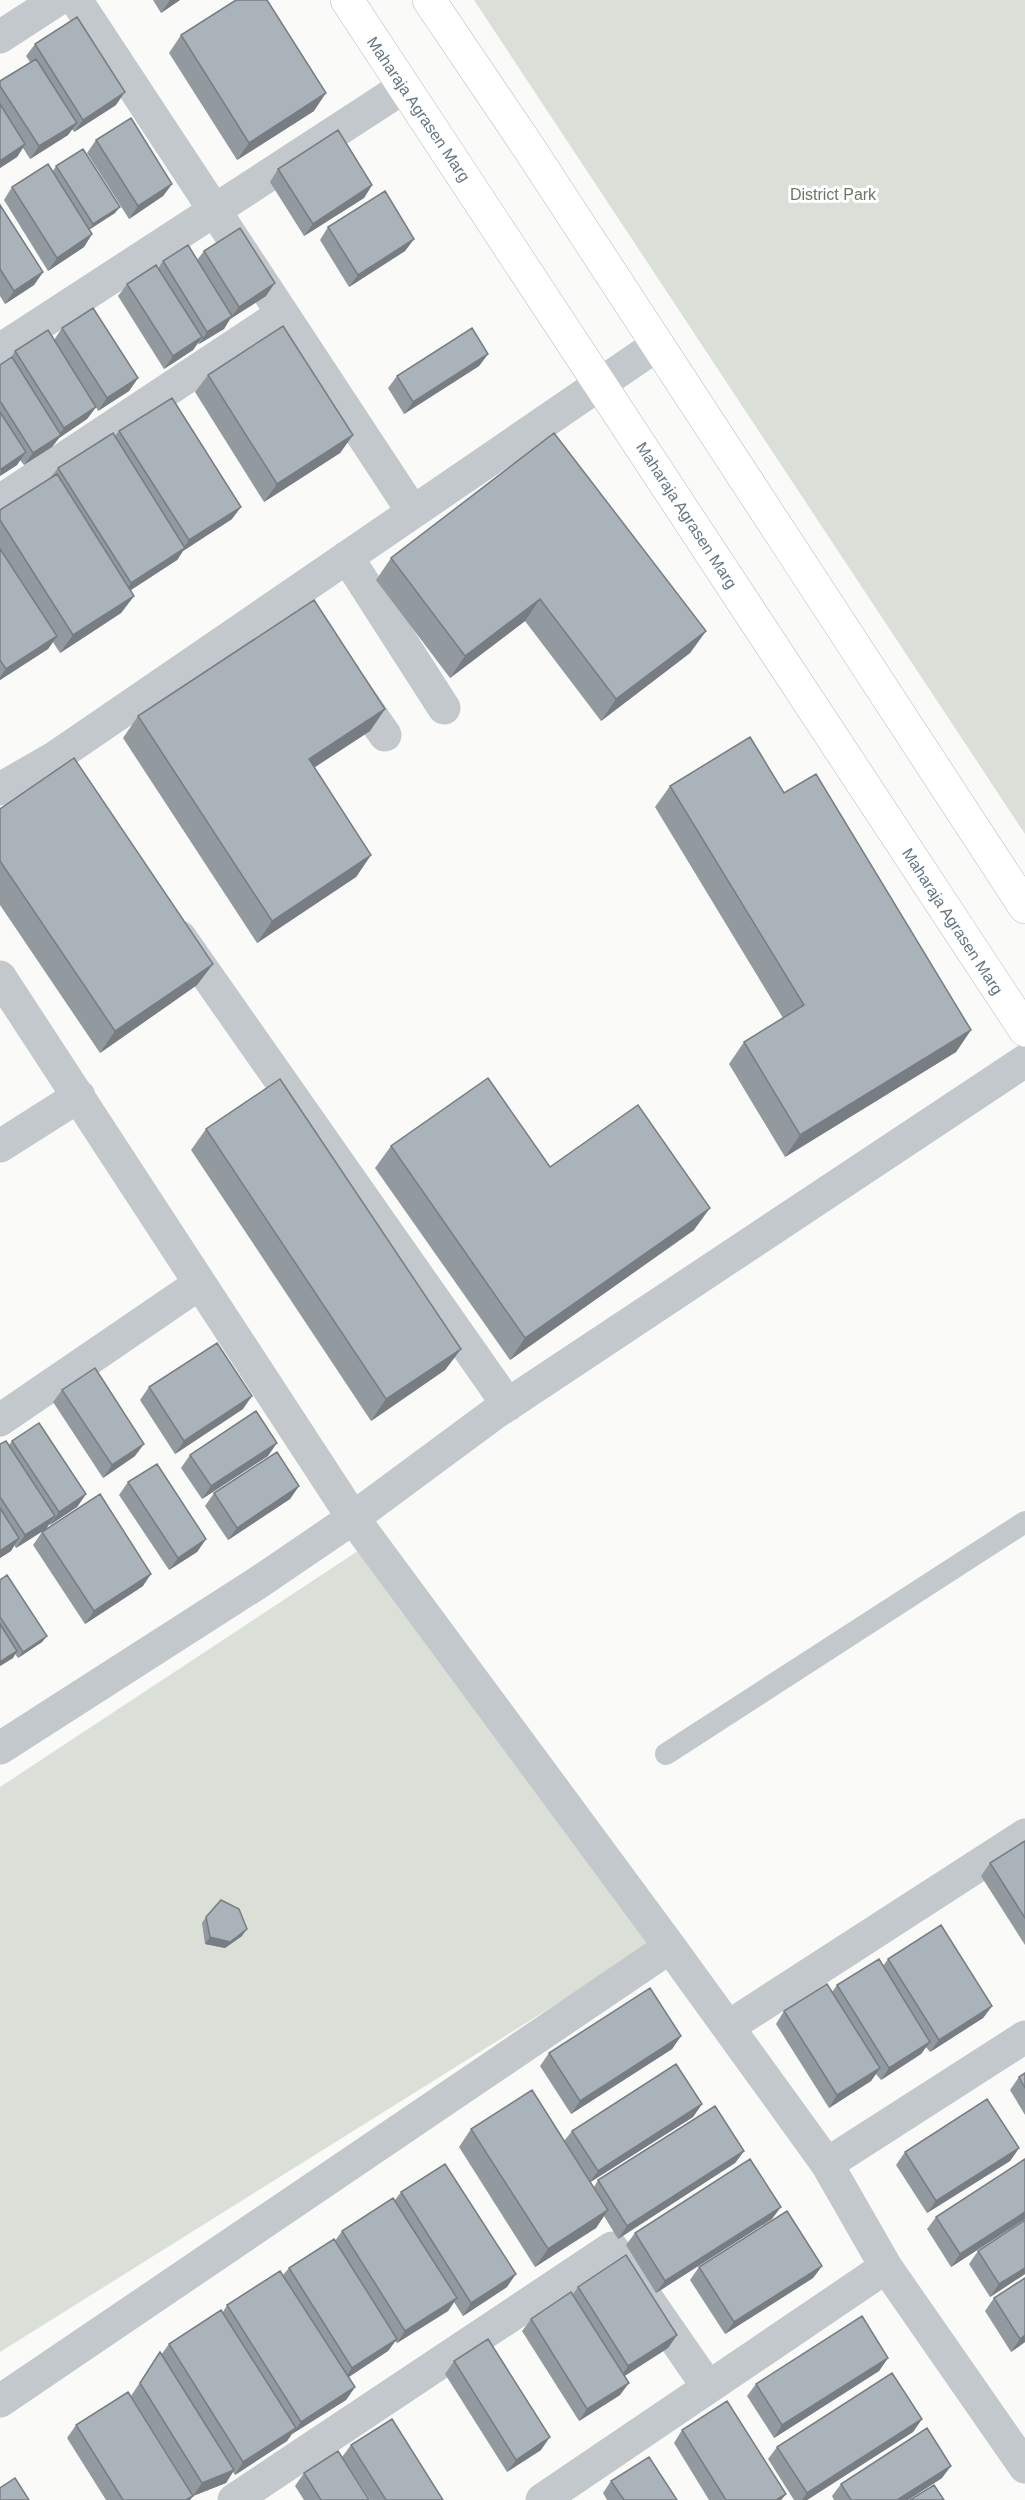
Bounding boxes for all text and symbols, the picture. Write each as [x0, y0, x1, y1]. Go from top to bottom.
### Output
street label: Maharaja Agrasen Marg [364, 34, 473, 185]
park label: District Park [790, 186, 877, 203]
street label: Maharaja Agrasen Marg [633, 439, 740, 592]
street label: Maharaja Agrasen Marg [899, 845, 1006, 998]

